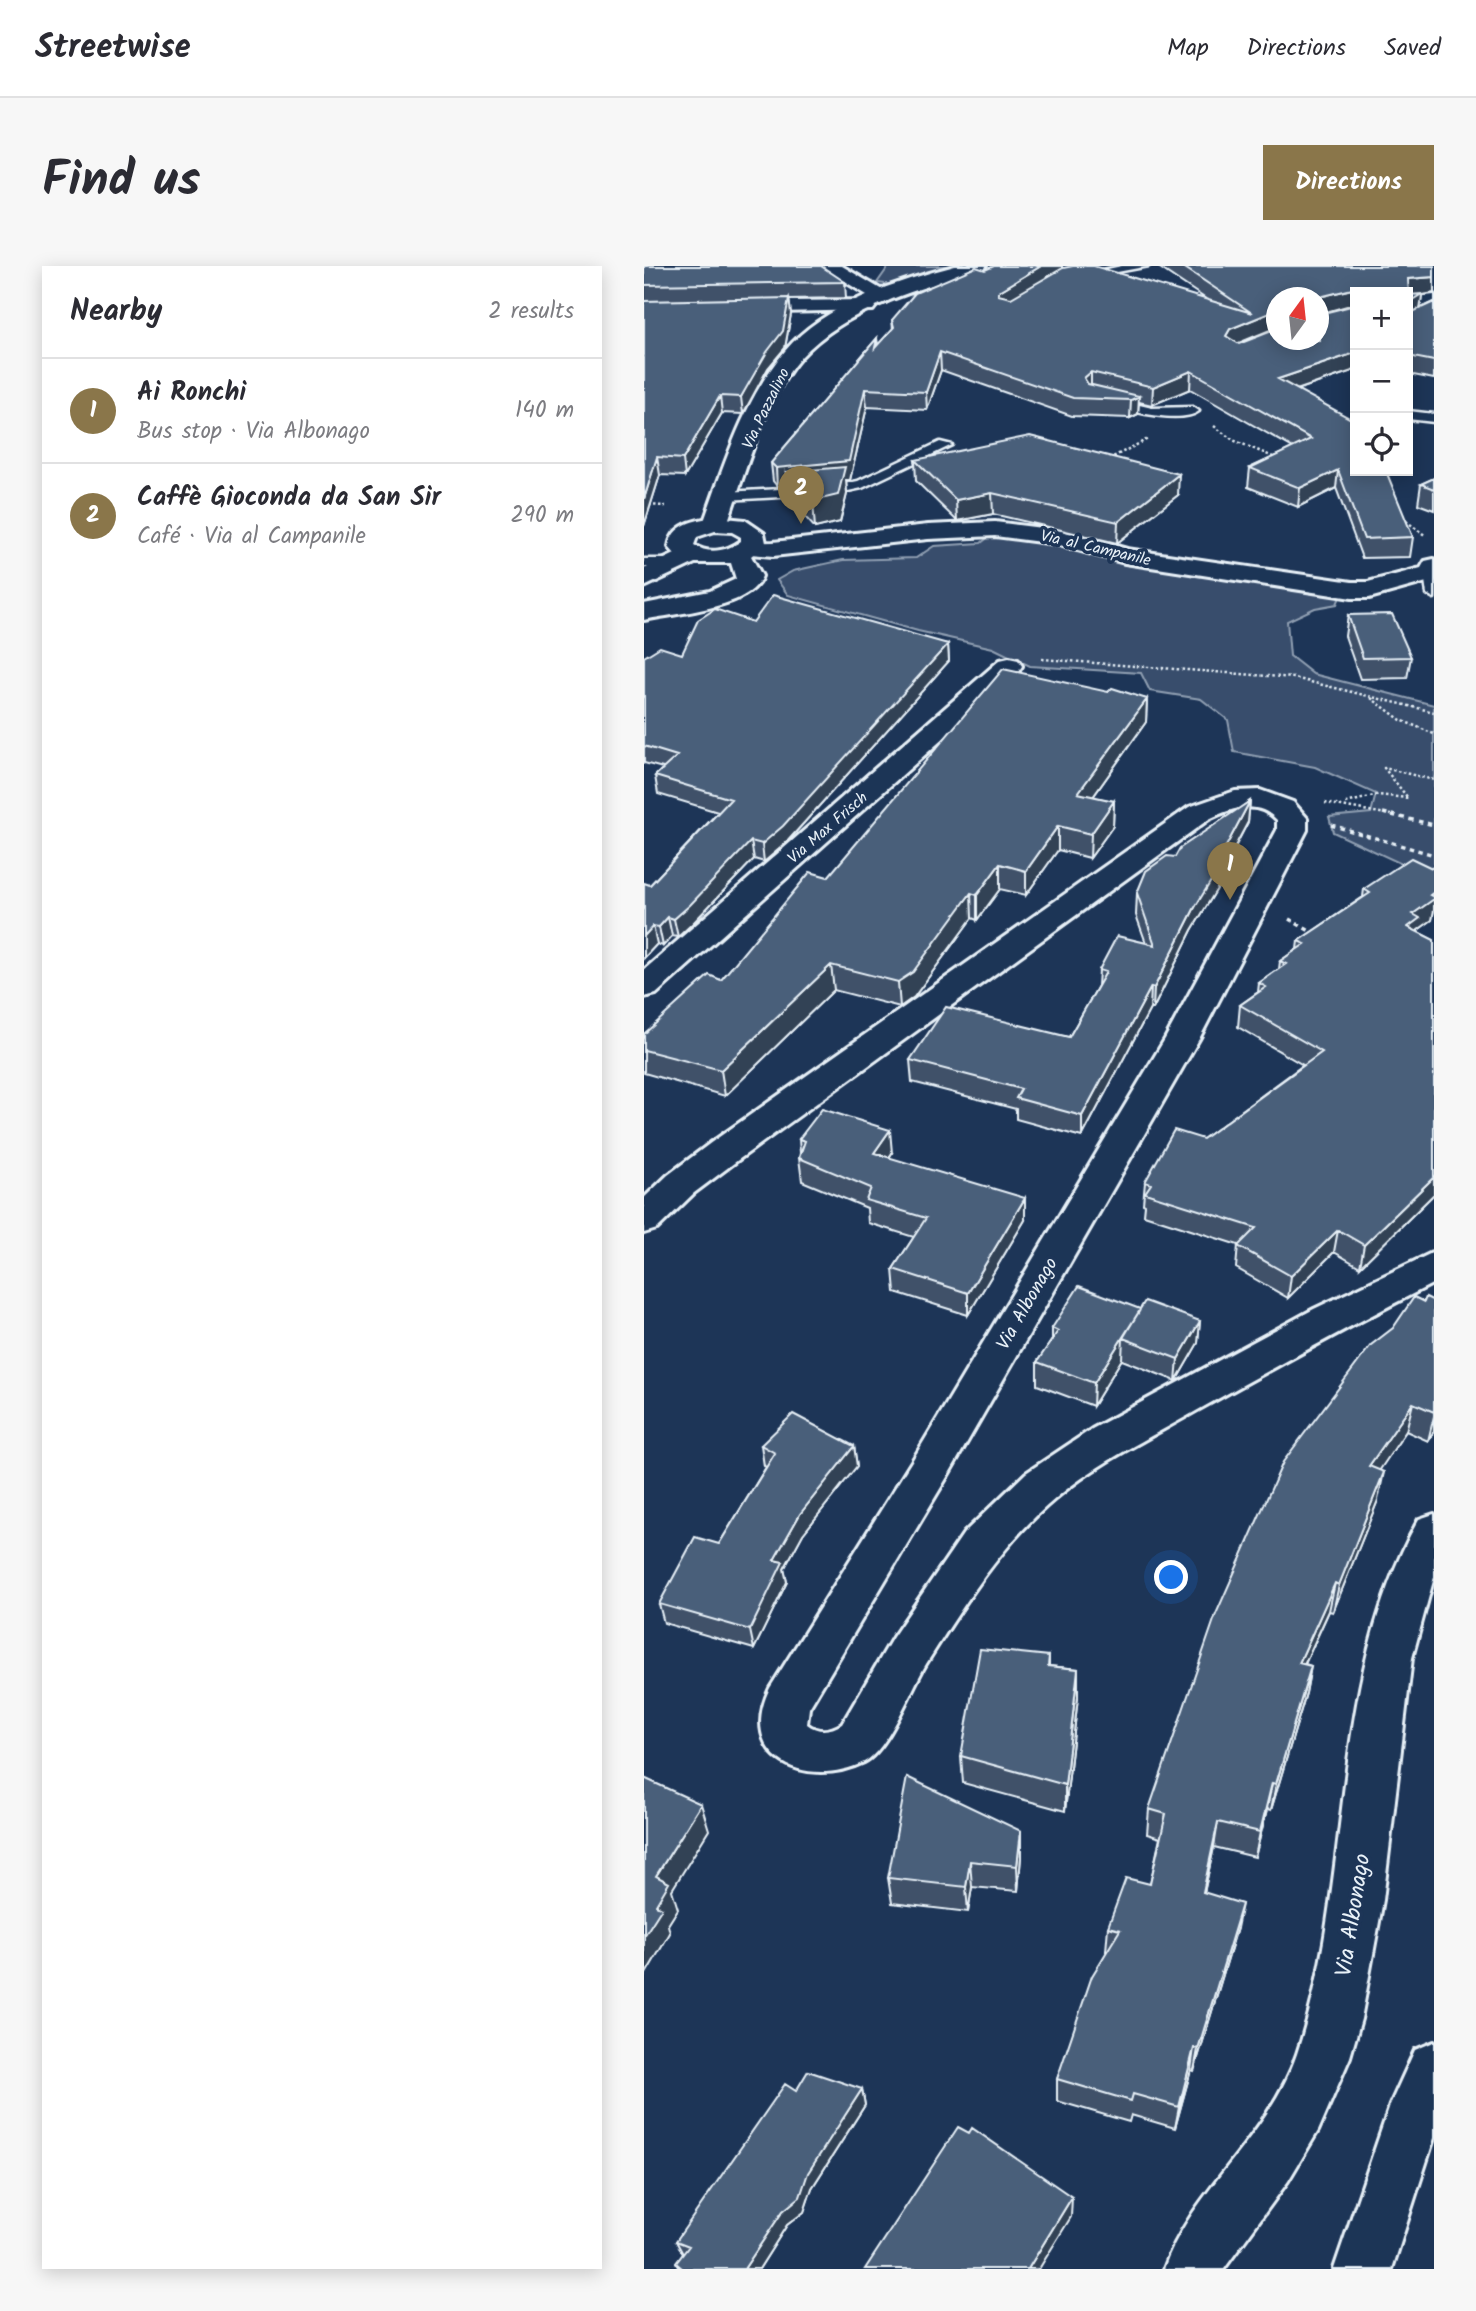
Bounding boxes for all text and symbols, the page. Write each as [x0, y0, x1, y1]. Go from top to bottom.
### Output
text: Streetwise [35, 22, 191, 75]
text: Map [1167, 29, 1209, 68]
text: Directions [1247, 29, 1346, 68]
text: Saved [1384, 29, 1441, 68]
text: Find us [42, 143, 200, 221]
button: Directions [1263, 145, 1434, 220]
north arrow [1266, 287, 1329, 350]
map controls [1350, 287, 1413, 476]
button: + [1350, 287, 1413, 350]
text: Nearby [70, 288, 162, 336]
text: 2 results [488, 294, 574, 330]
button: − [1350, 350, 1413, 413]
street label: Via Pazzalino [736, 364, 797, 453]
text: Ai Ronchi [137, 372, 246, 414]
text: 1 [90, 393, 96, 429]
text: 140 m [515, 393, 574, 429]
button: locate [1350, 413, 1413, 476]
text: Bus stop · Via Albonago [137, 414, 370, 450]
pin: 2 [778, 466, 824, 524]
text: Caffè Gioconda da San Sir [137, 477, 441, 519]
text: 2 [86, 498, 100, 534]
text: 290 m [510, 498, 574, 534]
text: Café · Via al Campanile [137, 519, 366, 555]
street label: Via al Campanile [1038, 524, 1153, 573]
street label: Via Max Frisch [782, 786, 874, 870]
pin: 1 [1207, 842, 1253, 900]
street label: Via Albonago [989, 1252, 1066, 1356]
your location [1154, 1560, 1188, 1594]
street label: Via Albonago [1326, 1851, 1381, 1979]

